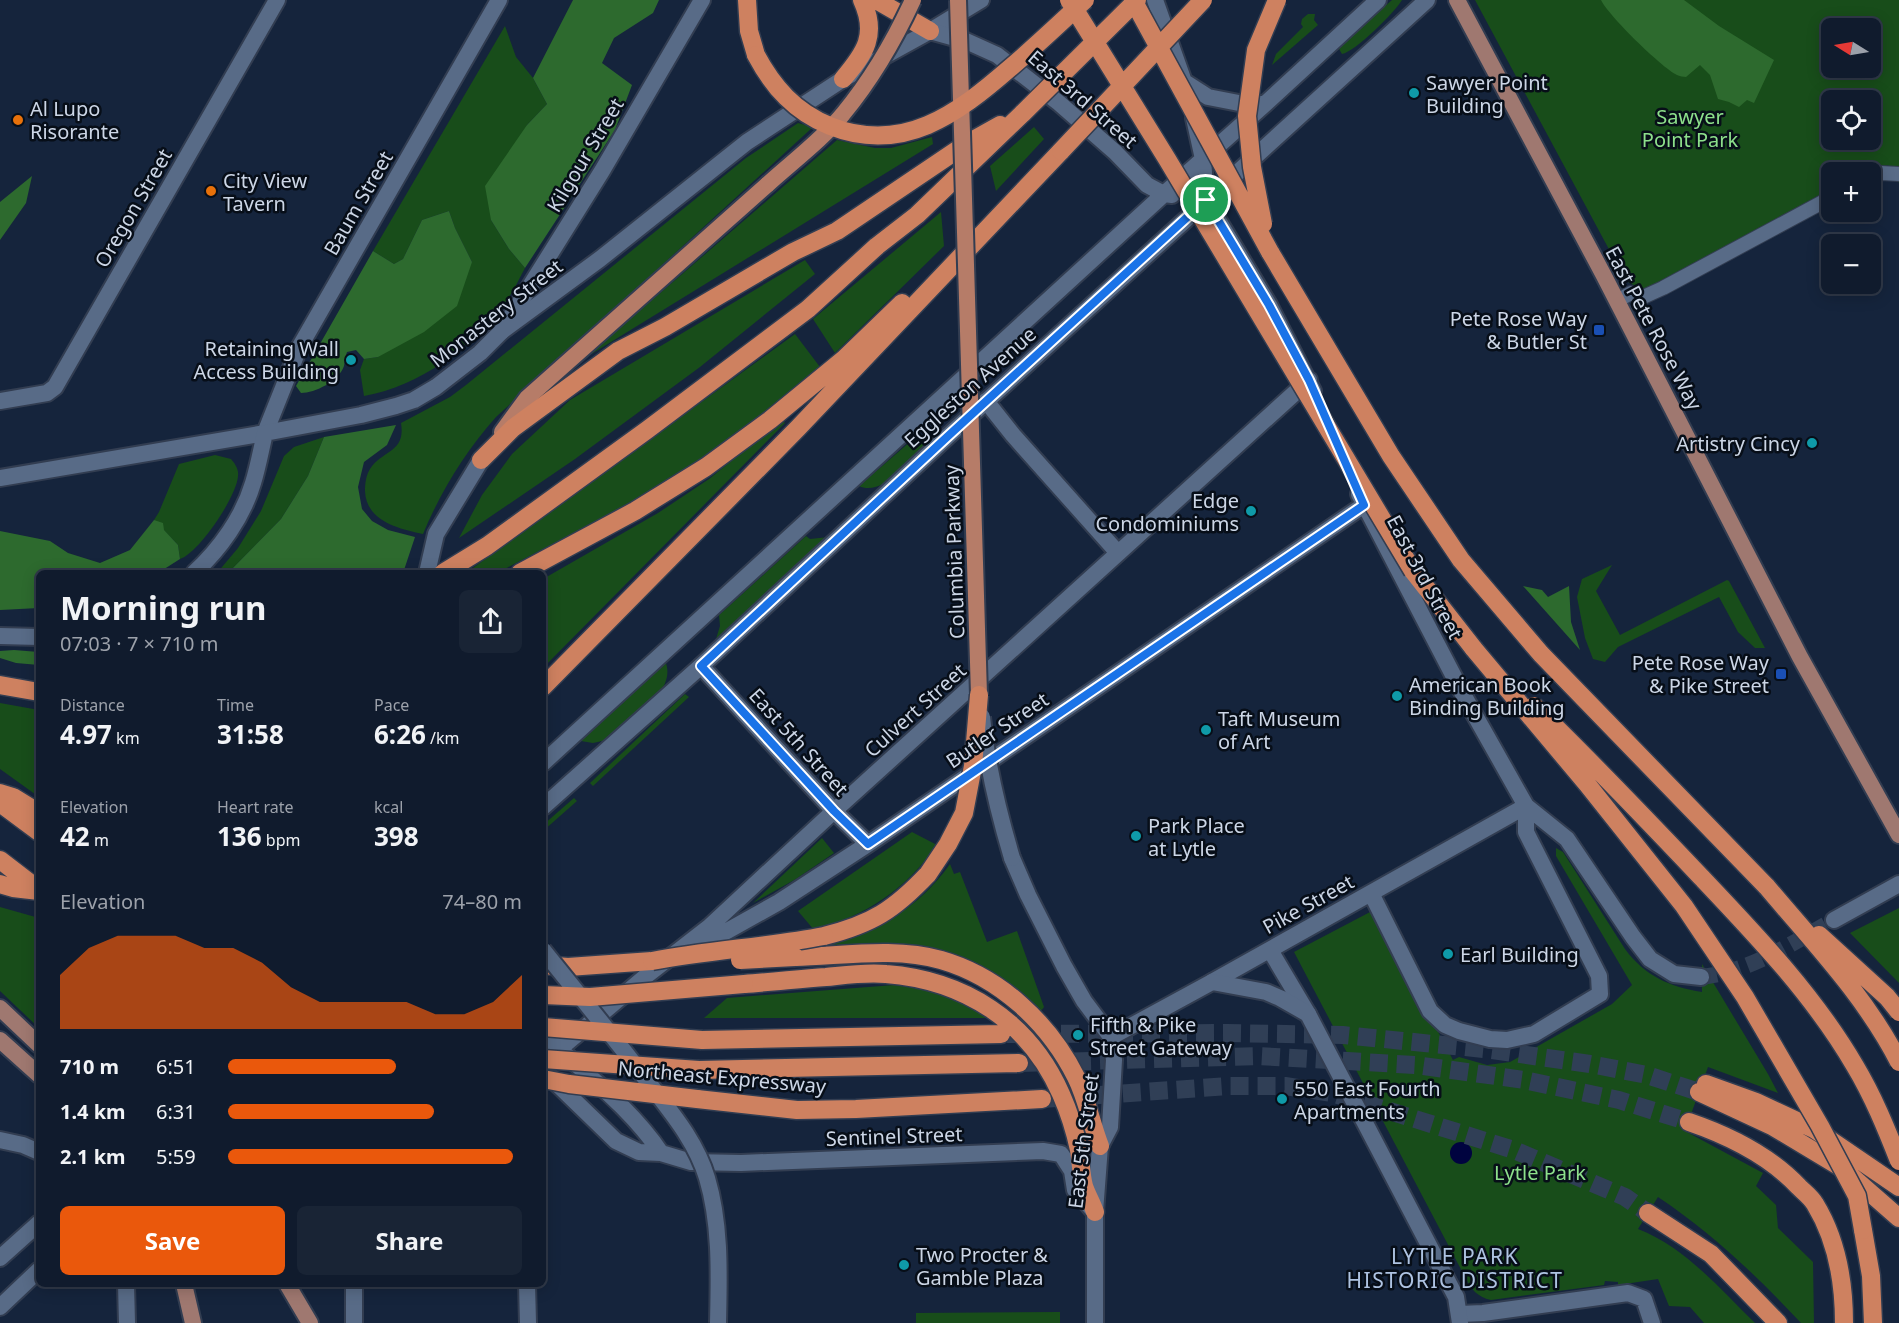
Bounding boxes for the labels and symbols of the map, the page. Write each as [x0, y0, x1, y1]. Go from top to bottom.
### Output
north arrow [1821, 18, 1881, 78]
street label: East 3rd Street [1022, 44, 1144, 154]
place label: Sawyer Point Building [1426, 69, 1548, 119]
marker: Sawyer Point Building [1407, 86, 1421, 100]
street label: Kilgour Street [540, 93, 630, 217]
place label: Al Lupo Risorante [30, 95, 119, 145]
park label: Sawyer Point Park [1642, 103, 1739, 153]
marker: Al Lupo Risorante [11, 113, 25, 127]
street label: Oregon Street [88, 144, 178, 272]
street label: Baum Street [317, 146, 399, 260]
place label: City View Tavern [223, 167, 307, 217]
pin [1180, 174, 1231, 225]
marker: City View Tavern [204, 184, 218, 198]
street label: East Pete Rose Way [1599, 241, 1709, 415]
street label: Monastery Street [424, 253, 568, 373]
place label: Pete Rose Way & Butler St [1450, 305, 1588, 355]
street label: Eggleston Avenue [898, 320, 1042, 454]
marker: Pete Rose Way & Butler St [1592, 323, 1606, 337]
place label: Retaining Wall Access Building [194, 335, 339, 385]
marker: Retaining Wall Access Building [344, 353, 358, 367]
place label: Artistry Cincy [1676, 430, 1801, 457]
marker: Artistry Cincy [1805, 436, 1819, 450]
street label: Columbia Parkway [937, 464, 971, 640]
place label: Edge Condominiums [1095, 487, 1239, 537]
marker: Edge Condominiums [1244, 504, 1258, 518]
street label: East 3rd Street [1381, 510, 1469, 644]
place label: Pete Rose Way & Pike Street [1632, 649, 1770, 699]
street label: Culvert Street [858, 657, 972, 763]
marker: Pete Rose Way & Pike Street [1774, 667, 1788, 681]
place label: American Book Binding Building [1409, 671, 1565, 721]
street label: East 5th Street [743, 682, 855, 802]
street label: Butler Street [940, 686, 1054, 774]
marker: American Book Binding Building [1390, 689, 1404, 703]
place label: Taft Museum of Art [1218, 705, 1340, 755]
marker: Taft Museum of Art [1199, 723, 1213, 737]
place label: Park Place at Lytle [1148, 812, 1245, 862]
marker: Park Place at Lytle [1129, 829, 1143, 843]
street label: Pike Street [1258, 868, 1358, 940]
place label: Earl Building [1460, 941, 1579, 968]
marker: Earl Building [1441, 947, 1455, 961]
place label: Fifth & Pike Street Gateway [1090, 1011, 1233, 1061]
marker: Fifth & Pike Street Gateway [1071, 1028, 1085, 1042]
street label: Northeast Expressway [617, 1054, 828, 1100]
street label: East 5th Street [1061, 1072, 1105, 1210]
place label: 550 East Fourth Apartments [1294, 1075, 1441, 1125]
marker: 550 East Fourth Apartments [1275, 1092, 1289, 1106]
street label: Sentinel Street [825, 1120, 963, 1152]
park label: Lytle Park [1494, 1159, 1586, 1186]
place label: Two Procter & Gamble Plaza [916, 1241, 1048, 1291]
district label: LYTLE PARK HISTORIC DISTRICT [1346, 1242, 1564, 1294]
marker: Two Procter & Gamble Plaza [897, 1258, 911, 1272]

